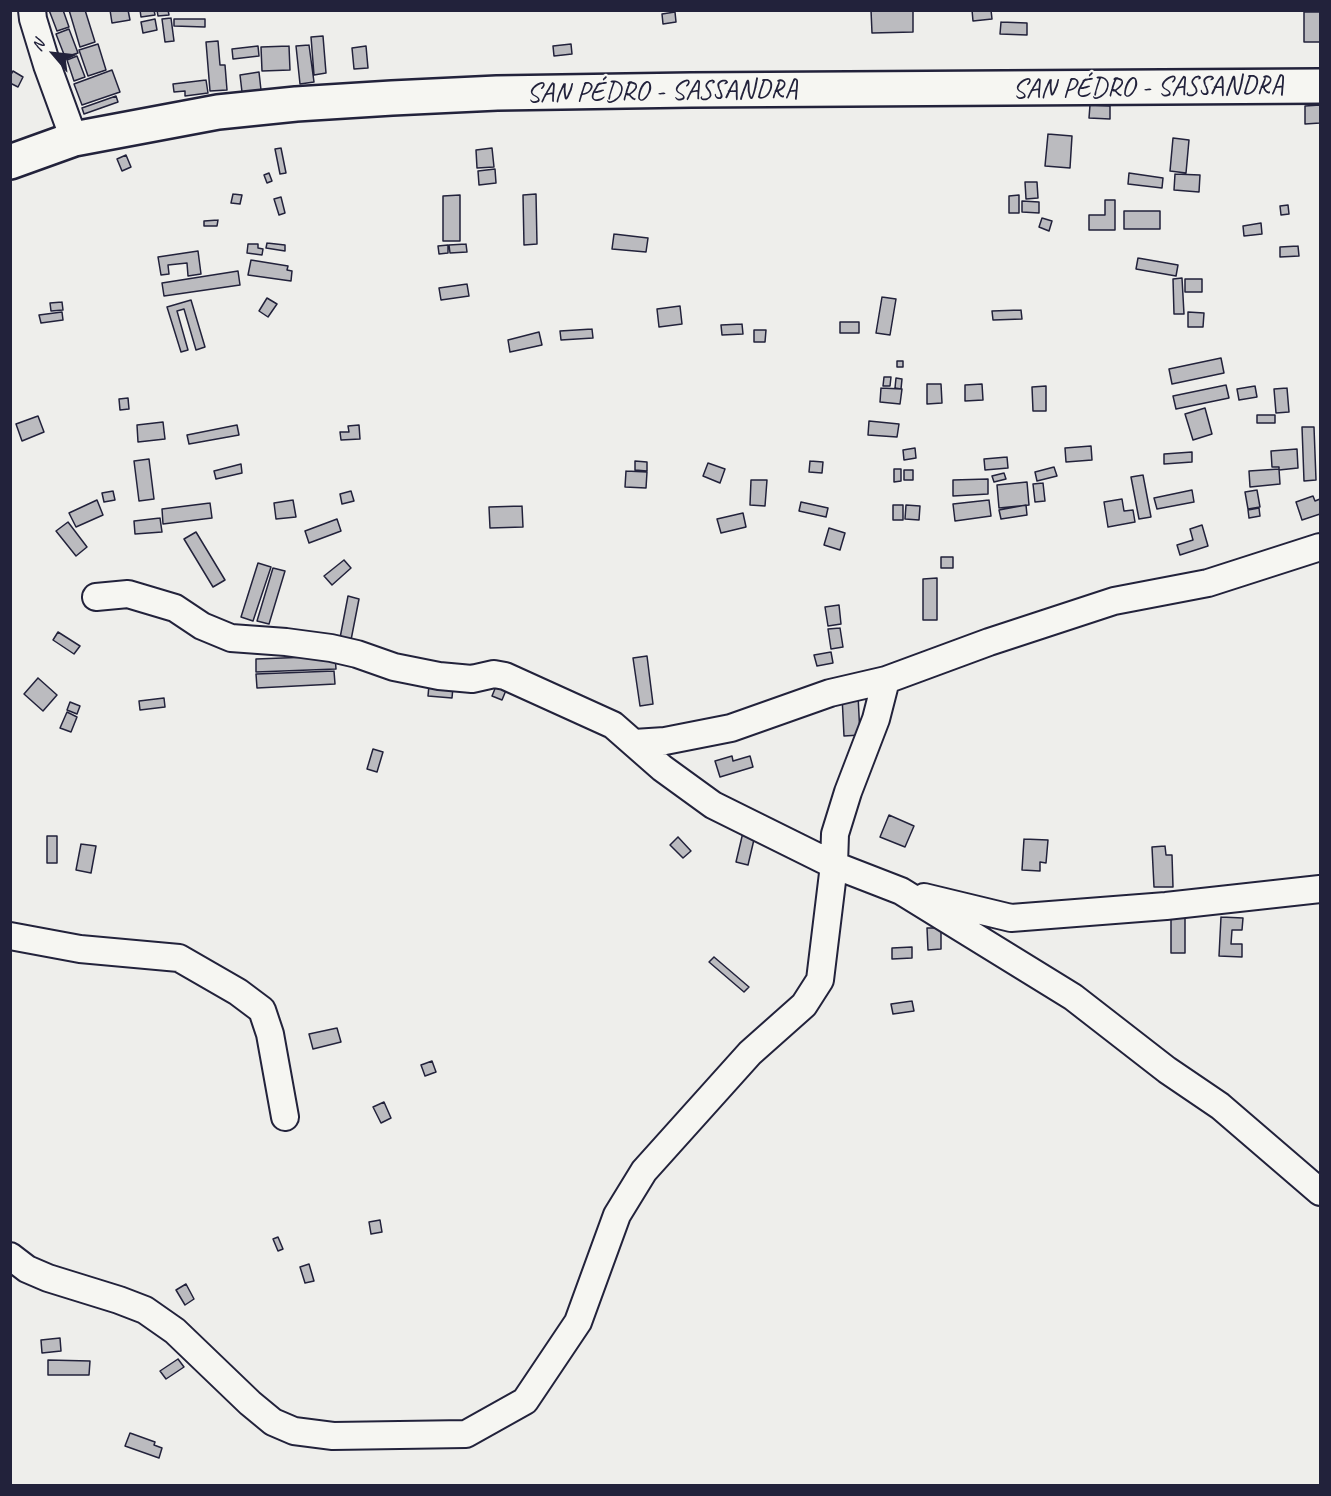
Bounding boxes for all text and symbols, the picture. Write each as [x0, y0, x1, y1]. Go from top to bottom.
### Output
north arrow [24, 24, 84, 84]
text: N [27, 36, 49, 55]
street label: SAN PÉDRO - SASSANDRA [1012, 69, 1284, 107]
street label: SAN PÉDRO - SASSANDRA [526, 73, 798, 111]

